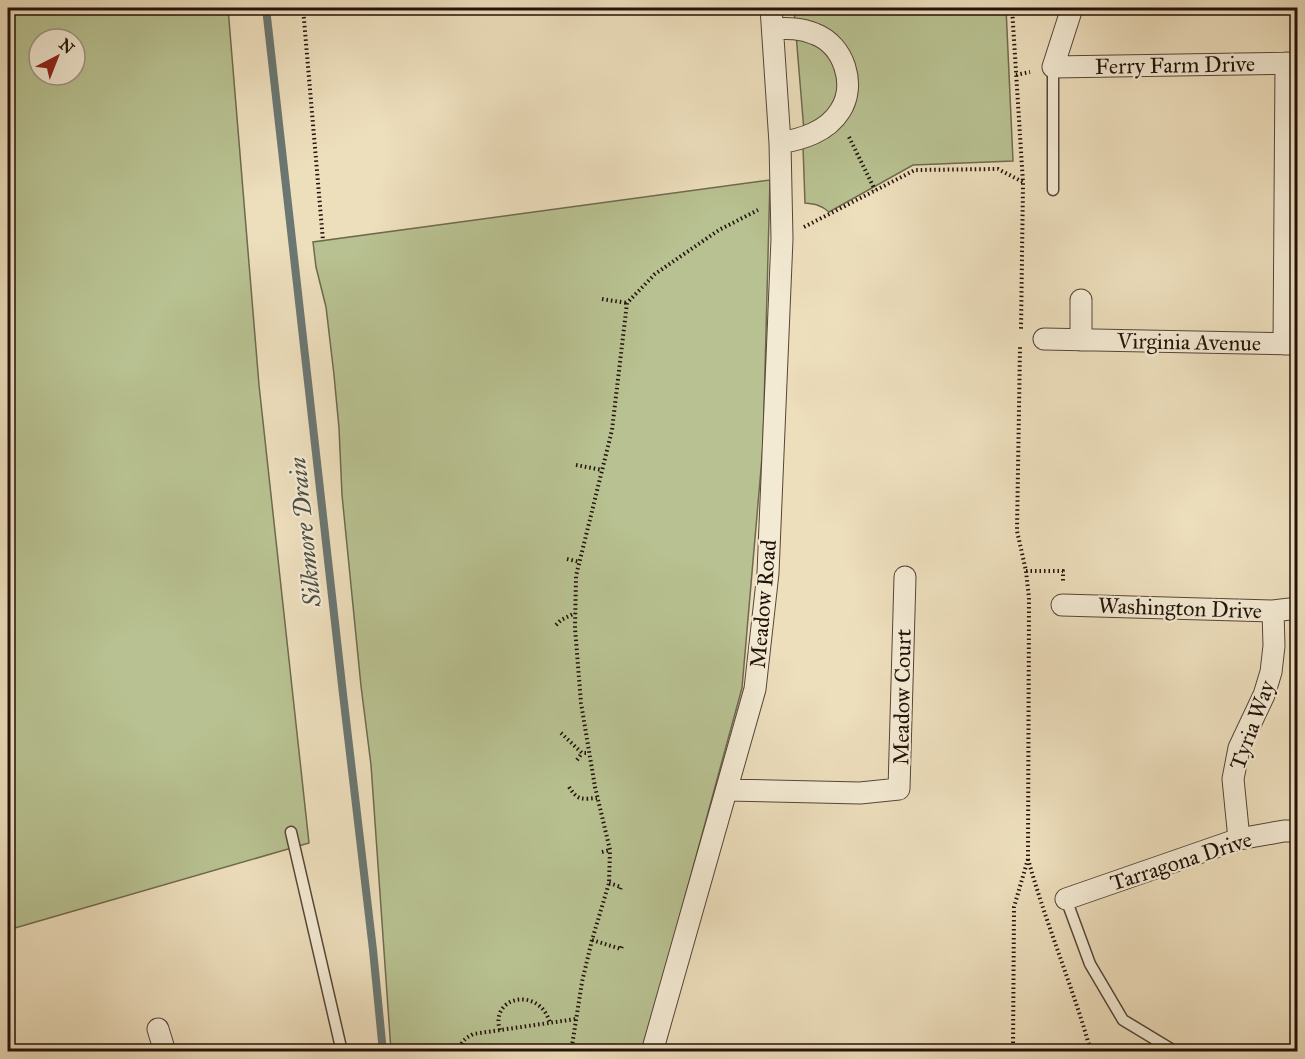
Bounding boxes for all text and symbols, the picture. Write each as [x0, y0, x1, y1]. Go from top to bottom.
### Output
north arrow [27, 27, 87, 87]
text: N [55, 35, 78, 58]
street label: Ferry Farm Drive [1095, 50, 1255, 80]
street label: Virginia Avenue [1116, 327, 1261, 357]
water label: Silkmore Drain [282, 455, 328, 609]
street label: Meadow Road [744, 538, 782, 670]
street label: Washington Drive [1098, 592, 1262, 624]
street label: Meadow Court [887, 628, 917, 765]
street label: Tyria Way [1223, 676, 1281, 773]
street label: Tarragona Drive [1107, 825, 1255, 897]

